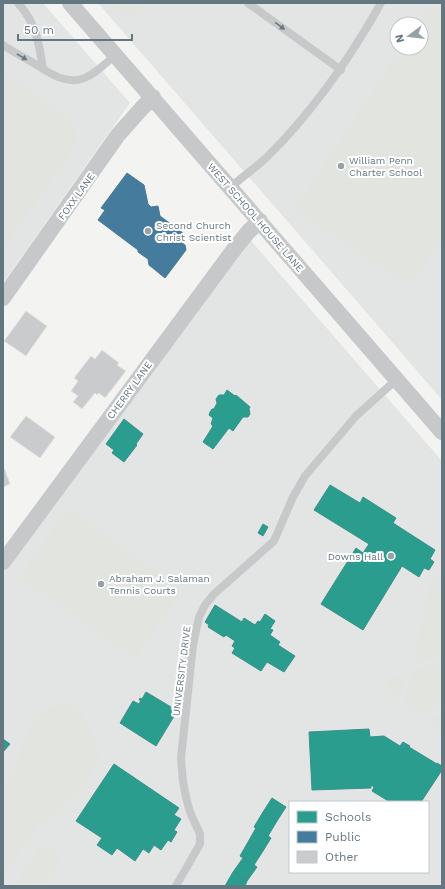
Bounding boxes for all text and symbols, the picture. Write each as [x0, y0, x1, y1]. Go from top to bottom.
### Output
scale bar [18, 16, 132, 42]
north arrow [389, 16, 429, 56]
one-way arrow [275, 22, 285, 30]
text: 50 m [24, 23, 54, 37]
text: N [392, 33, 407, 44]
one-way arrow [16, 54, 28, 61]
place label: William Penn Charter School [349, 155, 422, 178]
street label: WEST SCHOOL HOUSE LANE [205, 161, 306, 274]
marker: William Penn Charter School [336, 161, 346, 171]
street label: FOXX LANE [56, 171, 97, 222]
place label: Second Church Christ Scientist [156, 220, 232, 243]
marker: Second Church Christ Scientist [143, 226, 153, 236]
street label: CHERRY LANE [105, 359, 154, 421]
place label: Downs Hall [328, 551, 383, 562]
marker: Downs Hall [386, 551, 396, 561]
place label: Abraham J. Salaman Tennis Courts [109, 573, 210, 596]
marker: Abraham J. Salaman Tennis Courts [96, 579, 106, 589]
street label: UNIVERSITY DRIVE [171, 625, 192, 717]
legend [289, 801, 429, 873]
text: Schools [325, 810, 371, 824]
text: Public [325, 830, 361, 844]
text: Other [325, 850, 358, 864]

